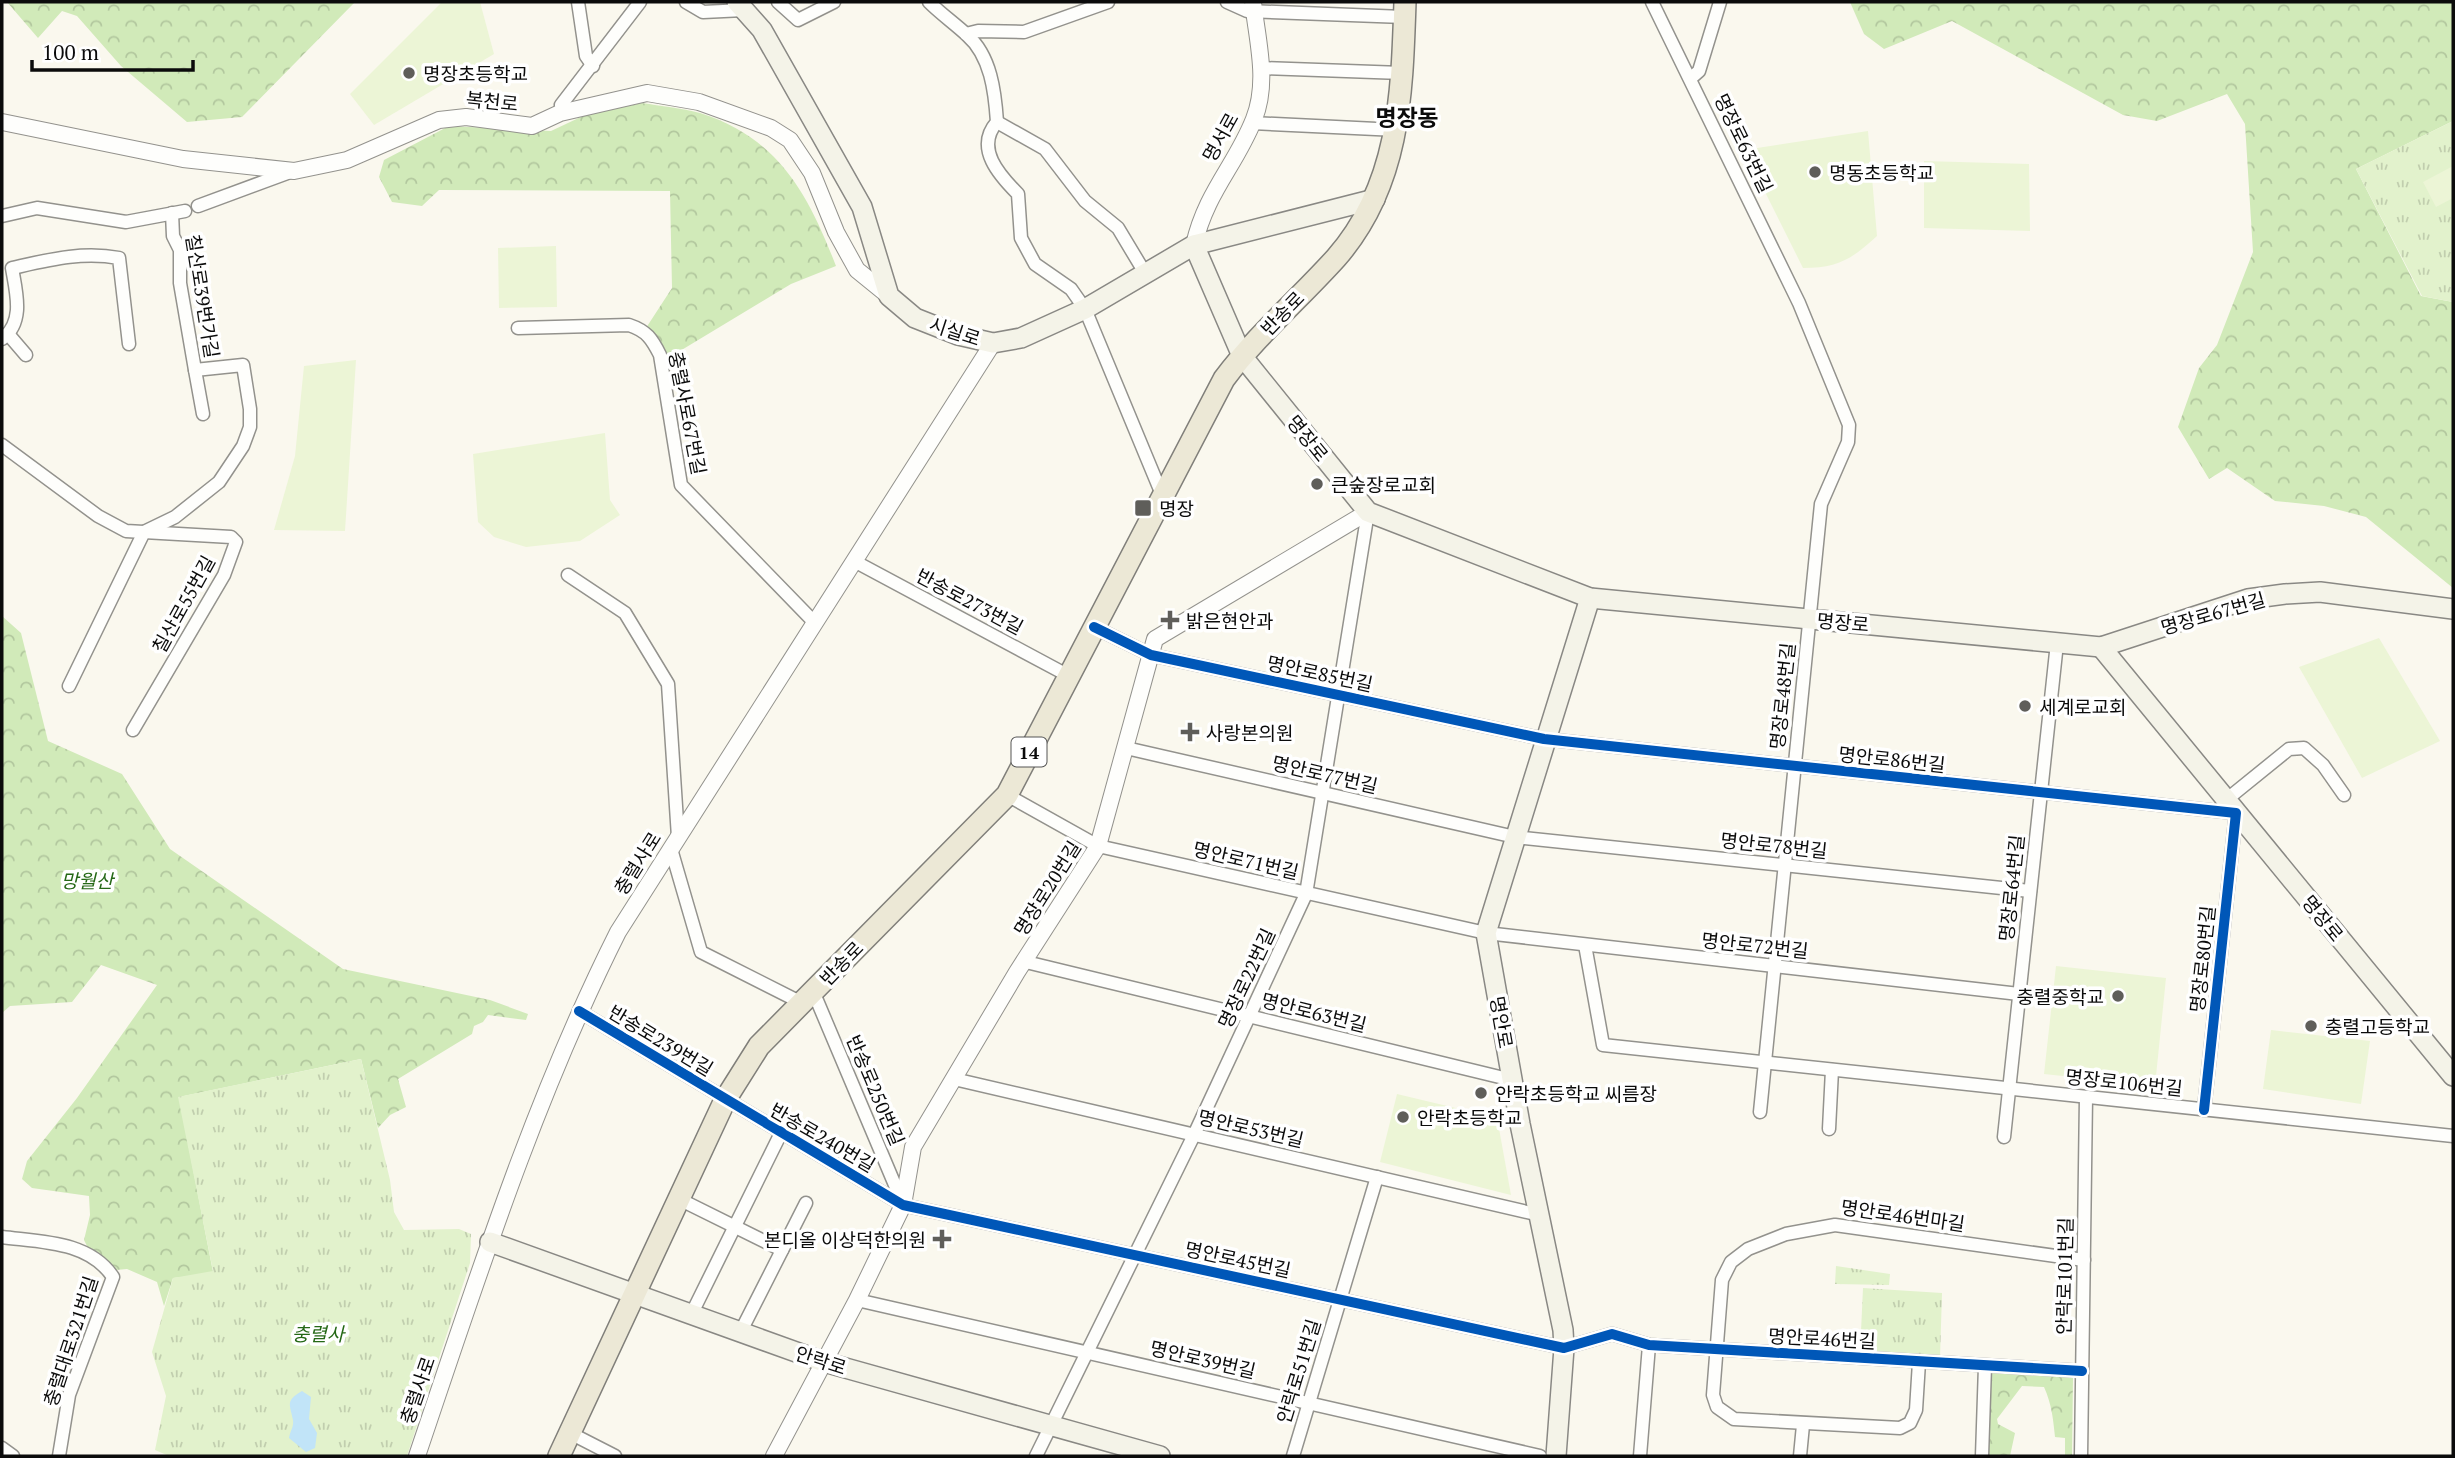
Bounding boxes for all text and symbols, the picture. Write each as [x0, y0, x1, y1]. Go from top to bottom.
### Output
scale bar [32, 28, 192, 72]
text: 100 m [42, 38, 99, 66]
place label: 명장초등학교 [423, 61, 528, 86]
marker: 명장초등학교 [401, 65, 417, 81]
street label: 복천로 [465, 86, 519, 116]
street label: 명장로63번길 [1709, 89, 1779, 197]
district label: 명장동 [1375, 102, 1439, 133]
street label: 명서로 [1196, 108, 1244, 166]
place label: 명동초등학교 [1829, 160, 1934, 185]
marker: 명동초등학교 [1807, 164, 1823, 180]
street label: 칠산로39번가길 [181, 232, 225, 360]
street label: 반송로 [1255, 285, 1309, 341]
street label: 시실로 [926, 311, 984, 351]
street label: 충렬사로67번길 [664, 349, 712, 477]
street label: 명장로 [1282, 410, 1334, 466]
place label: 큰숲장로교회 [1331, 472, 1436, 497]
marker: 큰숲장로교회 [1309, 476, 1325, 492]
place label: 명장 [1159, 496, 1194, 521]
marker: 명장 [1133, 498, 1153, 518]
street label: 칠산로55번길 [146, 551, 220, 657]
street label: 반송로273번길 [912, 562, 1028, 640]
street label: 명장로67번길 [2158, 586, 2268, 640]
street label: 명장로 [1816, 607, 1870, 637]
place label: 밝은현안과 [1186, 608, 1273, 633]
marker: 밝은현안과 [1160, 610, 1180, 630]
street label: 명장로48번길 [1764, 641, 1800, 751]
street label: 명안로85번길 [1265, 650, 1375, 696]
place label: 세계로교회 [2039, 694, 2126, 719]
marker: 세계로교회 [2017, 698, 2033, 714]
place label: 사랑본의원 [1206, 720, 1293, 745]
marker: 사랑본의원 [1180, 722, 1200, 742]
road number: 14 [1012, 738, 1046, 766]
street label: 명안로86번길 [1837, 741, 1947, 777]
street label: 명안로77번길 [1270, 750, 1380, 798]
street label: 충렬사로 [608, 827, 666, 899]
street label: 명안로78번길 [1719, 827, 1829, 863]
street label: 명장로64번길 [1993, 833, 2029, 943]
street label: 명장로20번길 [1008, 836, 1086, 940]
street label: 명안로71번길 [1191, 836, 1301, 884]
park label: 망월산 [61, 868, 116, 893]
street label: 명장로 [2297, 890, 2349, 946]
street label: 명장로80번길 [2184, 904, 2220, 1014]
street label: 명장로22번길 [1212, 924, 1280, 1032]
street label: 명안로72번길 [1700, 927, 1810, 963]
street label: 반송로 [814, 935, 868, 991]
place label: 충렬중학교 [2017, 984, 2104, 1009]
street label: 명안로63번길 [1259, 987, 1369, 1037]
marker: 충렬중학교 [2110, 988, 2126, 1004]
street label: 명안로 [1485, 994, 1519, 1050]
street label: 반송로239번길 [604, 999, 718, 1081]
place label: 충렬고등학교 [2325, 1014, 2430, 1039]
marker: 충렬고등학교 [2303, 1018, 2319, 1034]
street label: 반송로250번길 [841, 1031, 911, 1149]
street label: 명장로106번길 [2064, 1063, 2184, 1101]
place label: 안락초등학교 씨름장 [1495, 1081, 1657, 1106]
marker: 안락초등학교 씨름장 [1473, 1085, 1489, 1101]
street label: 반송로240번길 [766, 1097, 880, 1177]
street label: 명안로53번길 [1196, 1104, 1306, 1152]
place label: 안락초등학교 [1417, 1105, 1522, 1130]
marker: 안락초등학교 [1395, 1109, 1411, 1125]
street label: 명안로46번마길 [1839, 1194, 1967, 1236]
street label: 안락로101번길 [2050, 1217, 2078, 1335]
place label: 본디올 이상덕한의원 [764, 1227, 926, 1252]
marker: 본디올 이상덕한의원 [932, 1229, 952, 1249]
street label: 명안로45번길 [1183, 1236, 1293, 1282]
street label: 충렬대로321번길 [37, 1273, 103, 1409]
street label: 안락로51번길 [1270, 1316, 1326, 1426]
park label: 충렬사 [292, 1321, 347, 1346]
street label: 명안로46번길 [1768, 1323, 1876, 1353]
street label: 명안로39번길 [1148, 1335, 1258, 1383]
street label: 안락로 [792, 1340, 850, 1380]
street label: 충렬사로 [394, 1353, 440, 1427]

